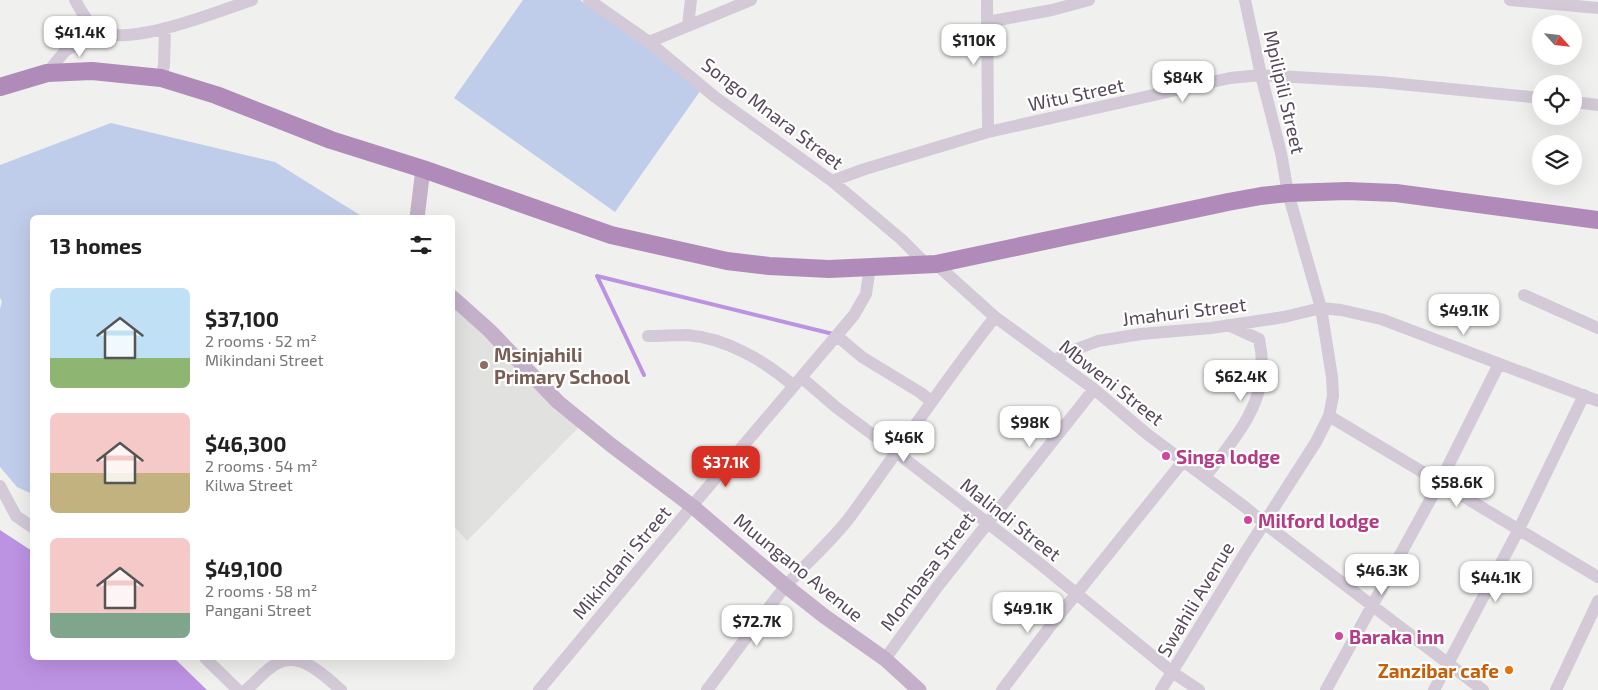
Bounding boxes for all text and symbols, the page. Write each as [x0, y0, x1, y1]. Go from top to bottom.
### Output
pin: $41.4K [39, 15, 121, 58]
north arrow [1532, 15, 1582, 65]
map controls [1532, 15, 1582, 185]
text: $41.4K [55, 22, 105, 41]
pin: $110K [939, 23, 1009, 66]
street label: Mpilipili Street [1260, 28, 1310, 156]
text: $110K [952, 30, 996, 49]
street label: Songo Mnara Street [698, 52, 848, 174]
pin: $84K [1153, 61, 1213, 103]
text: $84K [1163, 67, 1203, 86]
street label: Witu Street [1026, 73, 1126, 115]
button: locate [1532, 75, 1582, 125]
button: layers [1532, 135, 1582, 185]
icon: filters [407, 231, 435, 259]
text: 13 homes [50, 233, 142, 258]
street label: Jmahuri Street [1121, 292, 1247, 330]
pin: $49.1K [1423, 294, 1505, 336]
text: $49.1K [1439, 300, 1489, 319]
text: $37,100 [205, 306, 279, 331]
icon: home [90, 308, 150, 368]
text: 2 rooms · 52 m² [205, 331, 317, 350]
street label: Mbweni Street [1055, 334, 1169, 430]
place label: Msinjahili Primary School [494, 343, 631, 389]
text: Mikindani Street [205, 350, 324, 369]
marker: Msinjahili Primary School [478, 359, 490, 371]
pin: $62.4K [1200, 360, 1282, 402]
text: $62.4K [1215, 366, 1267, 385]
pin: $98K [1000, 406, 1060, 448]
text: $98K [1011, 412, 1049, 431]
pin: $46K [874, 420, 934, 463]
text: $46K [884, 427, 924, 446]
text: $46,300 [205, 431, 286, 456]
icon: home [90, 433, 150, 493]
place label: Singa lodge [1176, 445, 1280, 468]
pin: $37.1K [685, 446, 767, 488]
marker: Singa lodge [1160, 450, 1172, 462]
text: $37.1K [703, 452, 749, 471]
text: 2 rooms · 54 m² [205, 456, 318, 475]
pin: $58.6K [1416, 466, 1498, 508]
text: $58.6K [1431, 472, 1483, 491]
street label: Malindi Street [956, 473, 1066, 565]
text: Kilwa Street [205, 475, 293, 494]
street label: Mikindani Street [567, 501, 675, 623]
street label: Mombasa Street [875, 507, 979, 635]
street label: Muungano Avenue [730, 508, 868, 626]
place label: Milford lodge [1258, 509, 1380, 532]
marker: Milford lodge [1242, 514, 1254, 526]
street label: Swahili Avenue [1152, 537, 1238, 661]
pin: $46.3K [1341, 554, 1423, 596]
text: $49,100 [205, 556, 283, 581]
icon: home [90, 558, 150, 618]
text: $46.3K [1356, 560, 1408, 579]
pin: $44.1K [1455, 560, 1537, 603]
text: $44.1K [1471, 567, 1521, 586]
text: 2 rooms · 58 m² [205, 581, 318, 600]
pin: $49.1K [987, 592, 1069, 634]
text: $49.1K [1003, 598, 1053, 617]
text: Pangani Street [205, 600, 311, 619]
pin: $72.7K [716, 604, 798, 647]
text: $72.7K [732, 611, 782, 630]
place label: Baraka inn [1349, 625, 1445, 648]
marker: Baraka inn [1333, 630, 1345, 642]
place label: Zanzibar cafe [1378, 659, 1499, 682]
marker: Zanzibar cafe [1503, 664, 1515, 676]

